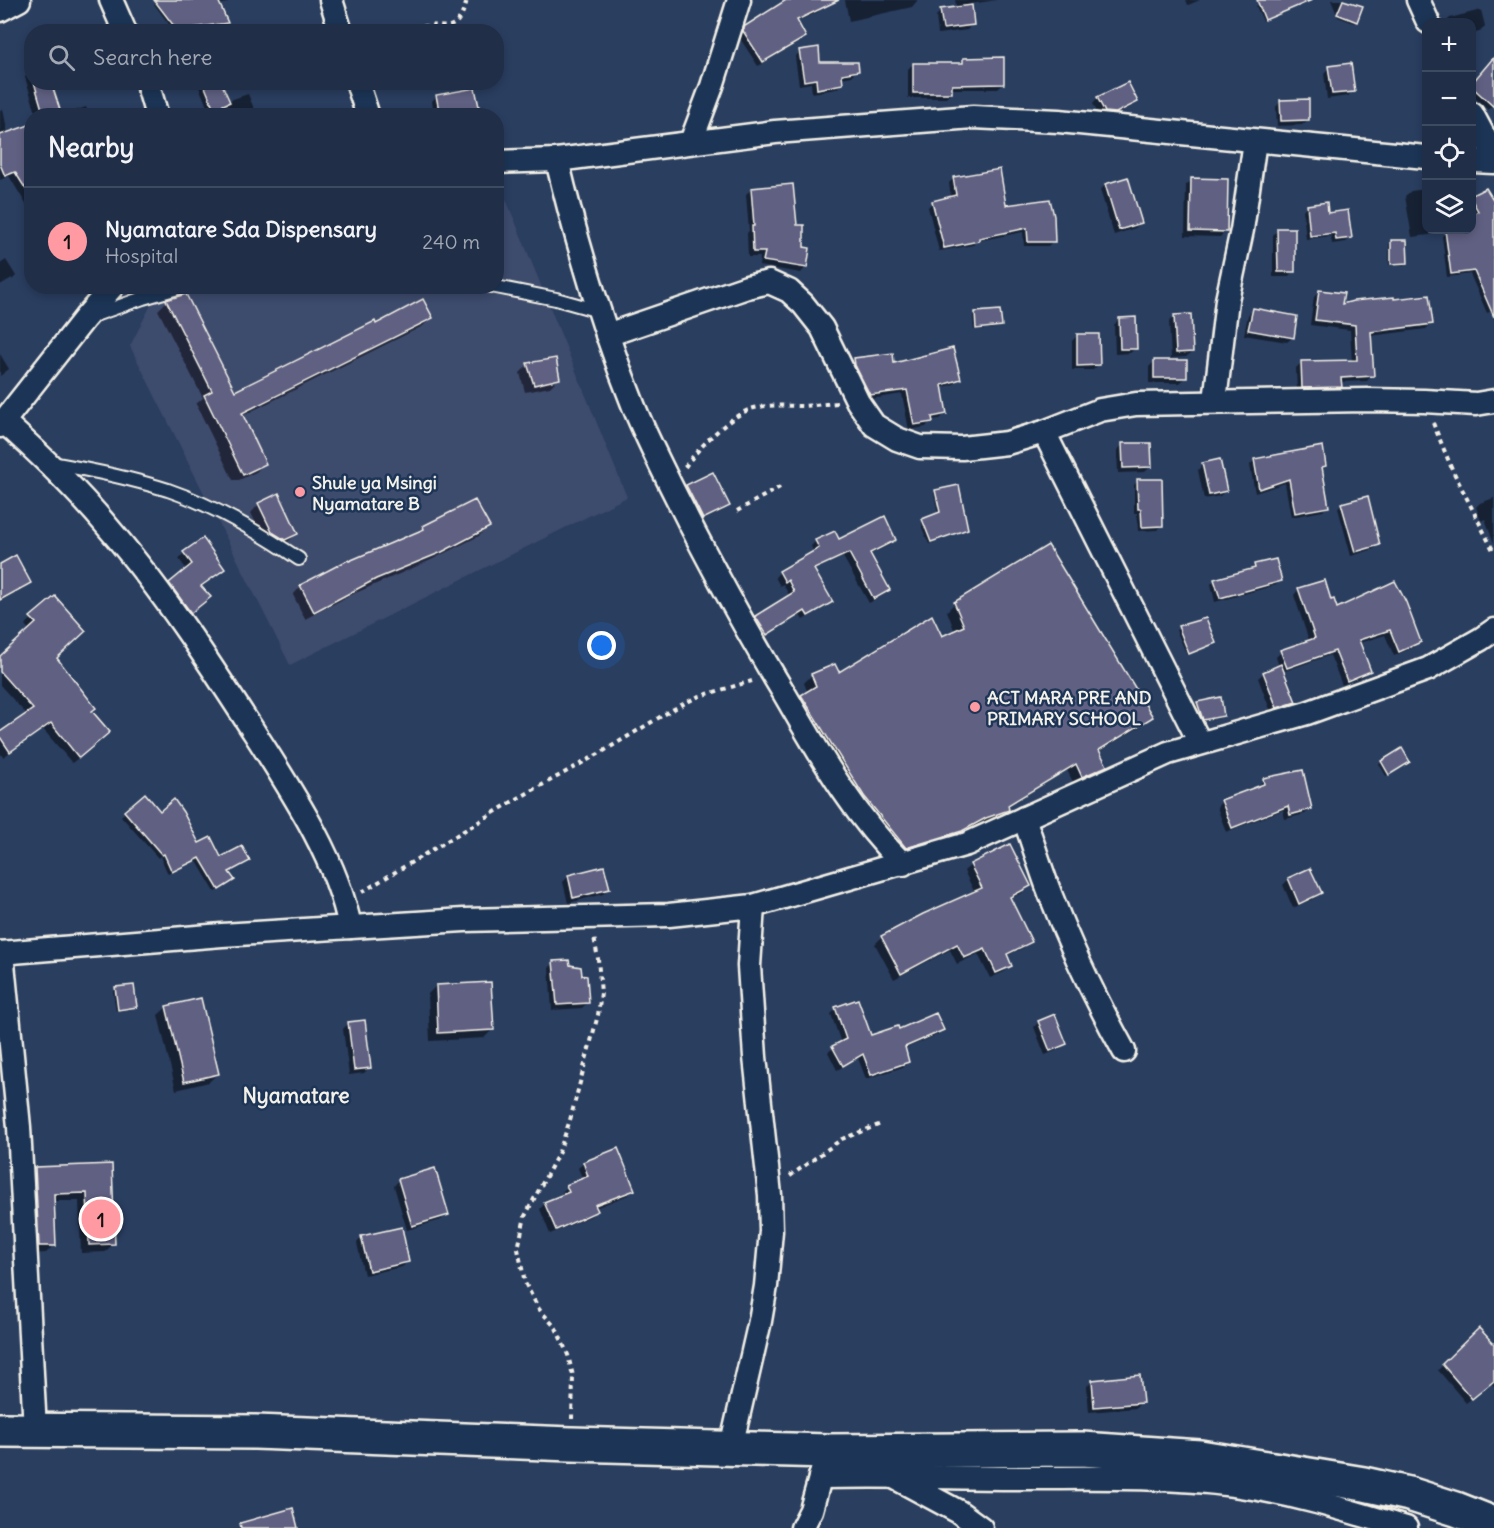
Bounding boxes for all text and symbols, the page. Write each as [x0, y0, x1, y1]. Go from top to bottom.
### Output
map controls [1422, 18, 1476, 234]
button: + [1422, 18, 1476, 72]
search box [24, 24, 504, 90]
icon: search [45, 41, 78, 74]
text: Search here [93, 43, 212, 71]
button: − [1422, 72, 1476, 126]
button: locate [1422, 126, 1476, 180]
text: Nearby [48, 131, 134, 164]
button: layers [1422, 180, 1476, 234]
text: Nyamatare Sda Dispensary [105, 215, 377, 243]
text: 1 [64, 229, 71, 254]
text: 240 m [422, 229, 480, 254]
text: Hospital [105, 243, 178, 268]
place label: Shule ya Msingi Nyamatare B [312, 471, 437, 515]
marker: Shule ya Msingi Nyamatare B [293, 485, 307, 499]
your location [587, 631, 616, 660]
place label: ACT MARA PRE AND PRIMARY SCHOOL [987, 686, 1152, 730]
marker: ACT MARA PRE AND PRIMARY SCHOOL [968, 700, 982, 714]
district label: Nyamatare [242, 1082, 350, 1109]
pin: 1 [82, 1196, 120, 1242]

